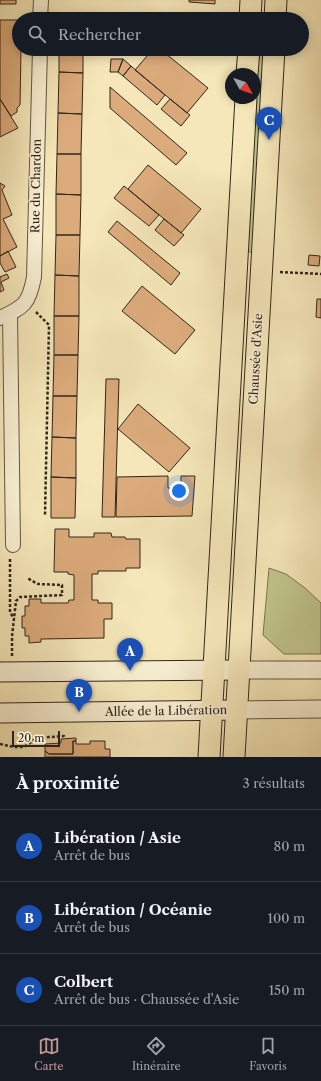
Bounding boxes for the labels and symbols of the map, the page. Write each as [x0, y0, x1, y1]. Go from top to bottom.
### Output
north arrow [225, 68, 261, 104]
pin: C [256, 107, 282, 140]
street label: Rue du Chardon [27, 138, 44, 233]
street label: Chaussée d'Asie [246, 313, 265, 405]
your location [169, 481, 189, 501]
pin: A [117, 638, 143, 671]
pin: B [66, 679, 92, 712]
street label: Allée de la Libération [104, 702, 228, 719]
scale bar [12, 729, 60, 748]

